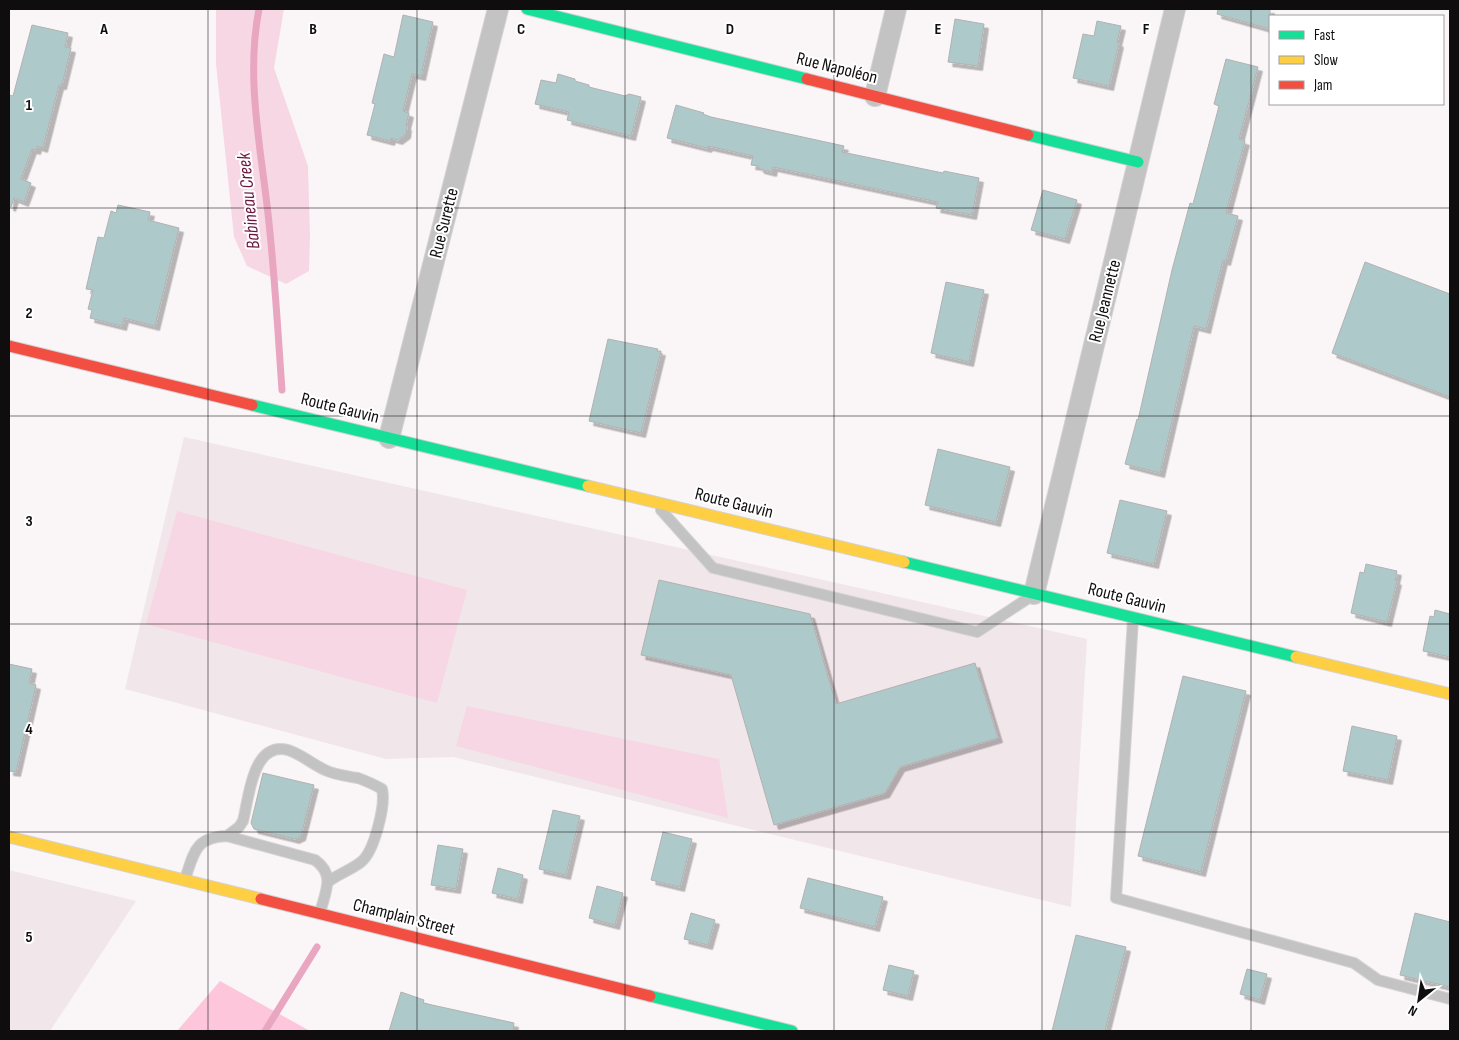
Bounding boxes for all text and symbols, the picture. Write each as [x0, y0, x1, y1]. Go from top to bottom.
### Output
legend [1269, 15, 1444, 105]
text: A [99, 20, 108, 39]
text: B [309, 20, 317, 39]
text: C [517, 20, 525, 39]
text: D [726, 20, 734, 39]
text: E [935, 20, 942, 39]
text: F [1143, 20, 1150, 39]
text: Fast [1314, 26, 1336, 45]
street label: Rue Napoléon [794, 48, 880, 88]
text: Slow [1314, 51, 1338, 70]
text: Jam [1313, 76, 1332, 95]
text: 1 [26, 96, 33, 115]
water label: Babineau Creek [232, 151, 266, 250]
street label: Rue Surette [425, 186, 463, 260]
street label: Rue Jeannette [1085, 257, 1125, 345]
text: 2 [25, 304, 33, 323]
street label: Route Gauvin [299, 388, 381, 428]
street label: Route Gauvin [693, 483, 775, 523]
text: 3 [25, 512, 33, 531]
street label: Route Gauvin [1086, 578, 1168, 618]
text: 4 [25, 720, 33, 739]
street label: Champlain Street [351, 894, 458, 940]
text: 5 [25, 928, 33, 947]
north arrow [1394, 975, 1444, 1025]
text: N [1405, 1002, 1420, 1020]

